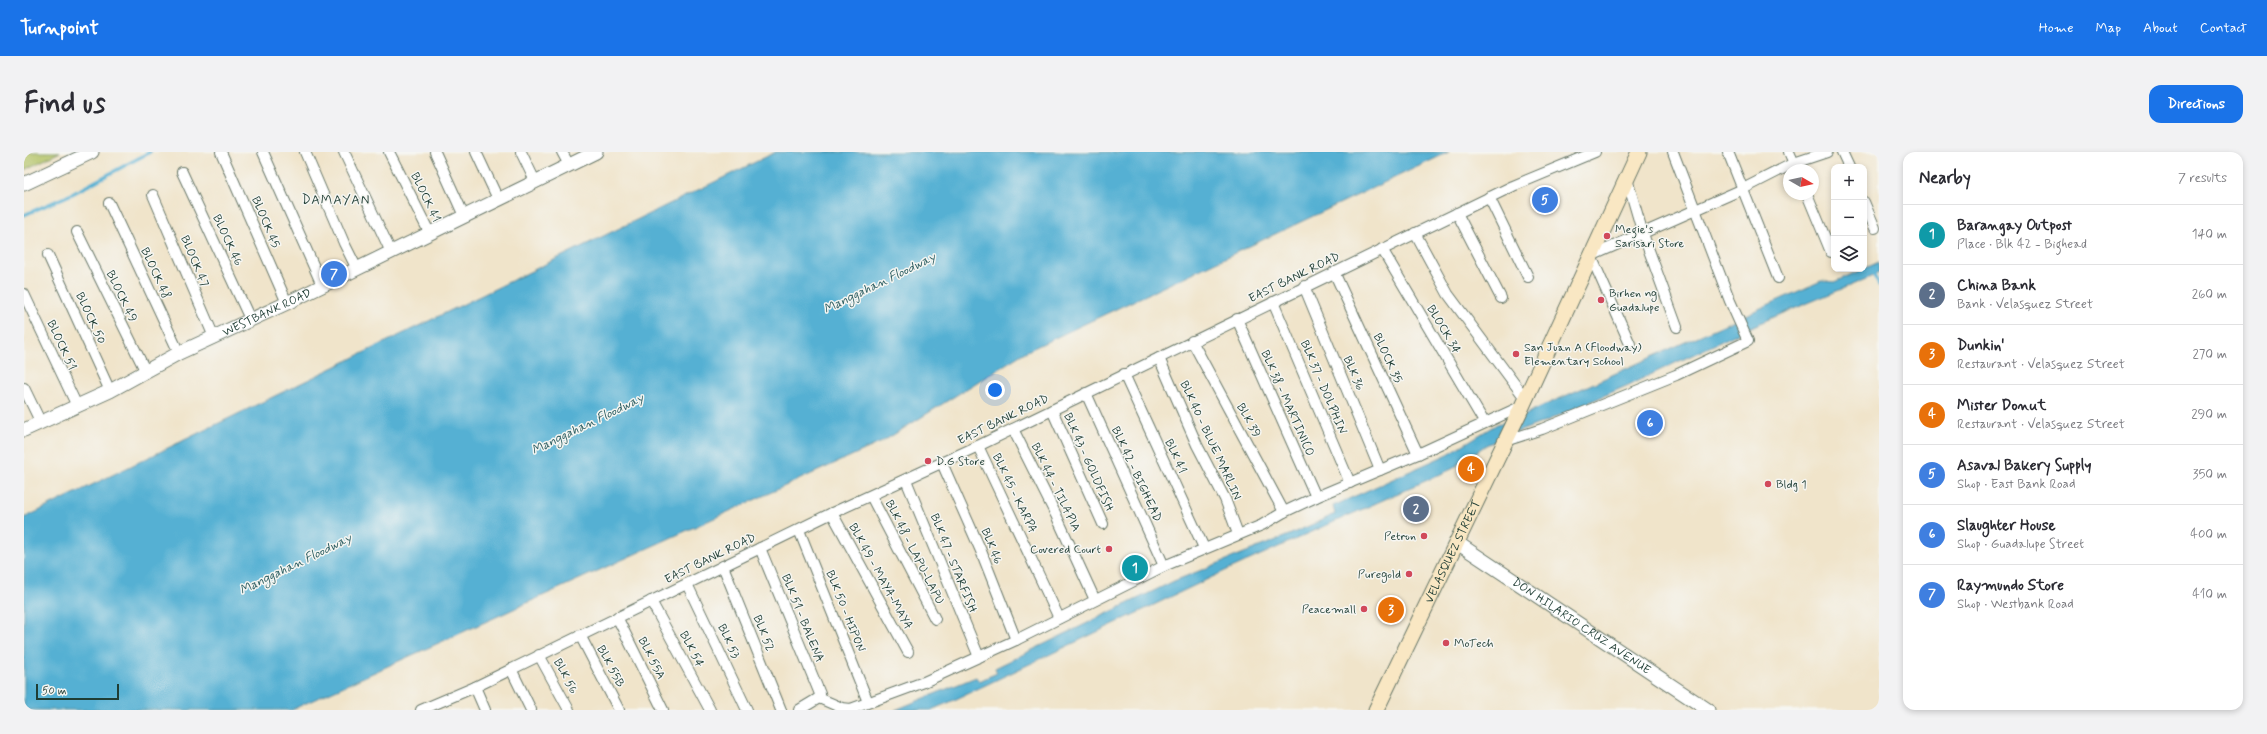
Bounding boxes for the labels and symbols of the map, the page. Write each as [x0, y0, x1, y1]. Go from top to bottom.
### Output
north arrow [1783, 164, 1819, 200]
street label: BLOCK 41 [406, 170, 444, 225]
pin: 5 [1532, 185, 1558, 215]
district label: DAMAYAN [302, 192, 370, 209]
street label: BLOCK 45 [247, 194, 283, 251]
street label: BLOCK 46 [208, 212, 246, 269]
place label: Megie's Sarisari Store [1615, 222, 1685, 252]
marker: Megie's Sarisari Store [1602, 231, 1612, 241]
street label: BLOCK 47 [176, 233, 212, 290]
street label: BLOCK 48 [136, 245, 174, 302]
water label: Manggahan Floodway [821, 248, 940, 319]
street label: EAST BANK ROAD [1246, 249, 1343, 307]
pin: 7 [321, 259, 347, 289]
street label: BLOCK 49 [102, 268, 140, 325]
street label: WESTBANK ROAD [220, 285, 314, 341]
place label: Birhen ng Guadalupe [1609, 286, 1660, 316]
street label: BLOCK 50 [71, 290, 109, 347]
marker: Birhen ng Guadalupe [1596, 295, 1606, 305]
street label: BLOCK 34 [1422, 302, 1464, 357]
street label: BLOCK 51 [42, 318, 80, 373]
street label: BLOCK 35 [1369, 331, 1406, 386]
street label: BLK 37 - DOLPHIN [1296, 338, 1350, 437]
place label: San Juan A (Floodway) Elementary School [1524, 340, 1642, 370]
street label: BLK 38 - MARTINICO [1256, 348, 1318, 459]
marker: San Juan A (Floodway) Elementary School [1511, 349, 1521, 359]
street label: BLK 36 [1339, 354, 1368, 393]
street label: BLK 40 - BLUE MARLIN [1175, 378, 1245, 503]
your location [985, 380, 1005, 400]
water label: Manggahan Floodway [529, 389, 648, 460]
street label: EAST BANK ROAD [955, 391, 1052, 449]
street label: BLK 39 [1232, 401, 1264, 440]
pin: 6 [1637, 408, 1663, 438]
street label: BLK 43 - GOLDFISH [1059, 411, 1117, 514]
street label: BLK 42 - BIGHEAD [1107, 424, 1165, 525]
street label: BLK 41 [1160, 437, 1190, 476]
street label: BLK 44 - TILAPIA [1027, 440, 1084, 535]
street label: BLK 45 - KARPA [988, 451, 1040, 536]
place label: D.G Store [936, 454, 985, 470]
pin: 4 [1458, 454, 1484, 484]
marker: D.G Store [923, 456, 933, 466]
place label: Bldg 1 [1776, 477, 1807, 493]
marker: Bldg 1 [1763, 479, 1773, 489]
pin: 2 [1403, 494, 1429, 524]
street label: BLK 48 - LAPU-LAPU [881, 498, 947, 607]
street label: VELASQUEZ STREET [1422, 498, 1485, 606]
street label: BLK 47 - STARFISH [926, 511, 980, 615]
street label: BLK 49 - MAYA-MAYA [844, 521, 916, 632]
street label: BLK 46 [977, 526, 1006, 567]
water label: Manggahan Floodway [237, 529, 356, 600]
place label: Petron [1384, 529, 1416, 545]
street label: EAST BANK ROAD [662, 530, 759, 588]
marker: Petron [1419, 531, 1429, 541]
place label: Covered Court [1030, 542, 1102, 558]
marker: Covered Court [1104, 544, 1114, 554]
pin: 1 [1122, 553, 1148, 583]
place label: Puregold [1358, 567, 1401, 583]
street label: BLK 50 - HIPON [821, 568, 869, 655]
marker: Puregold [1404, 569, 1414, 579]
street label: BLK 51 - BALENA [777, 572, 827, 665]
street label: DON HILARIO CRUZ AVENUE [1509, 575, 1654, 679]
pin: 3 [1378, 595, 1404, 625]
place label: Peacemall [1302, 602, 1356, 618]
marker: Peacemall [1359, 604, 1369, 614]
street label: BLK 52 [749, 613, 778, 654]
street label: BLK 53 [713, 622, 743, 661]
street label: BLK 54 [675, 629, 707, 670]
street label: BLK 55A [634, 635, 669, 682]
place label: MoTech [1454, 636, 1494, 652]
marker: MoTech [1441, 638, 1451, 648]
street label: BLK 55B [592, 643, 628, 691]
street label: BLK 56 [549, 656, 581, 697]
scale bar [36, 682, 119, 701]

